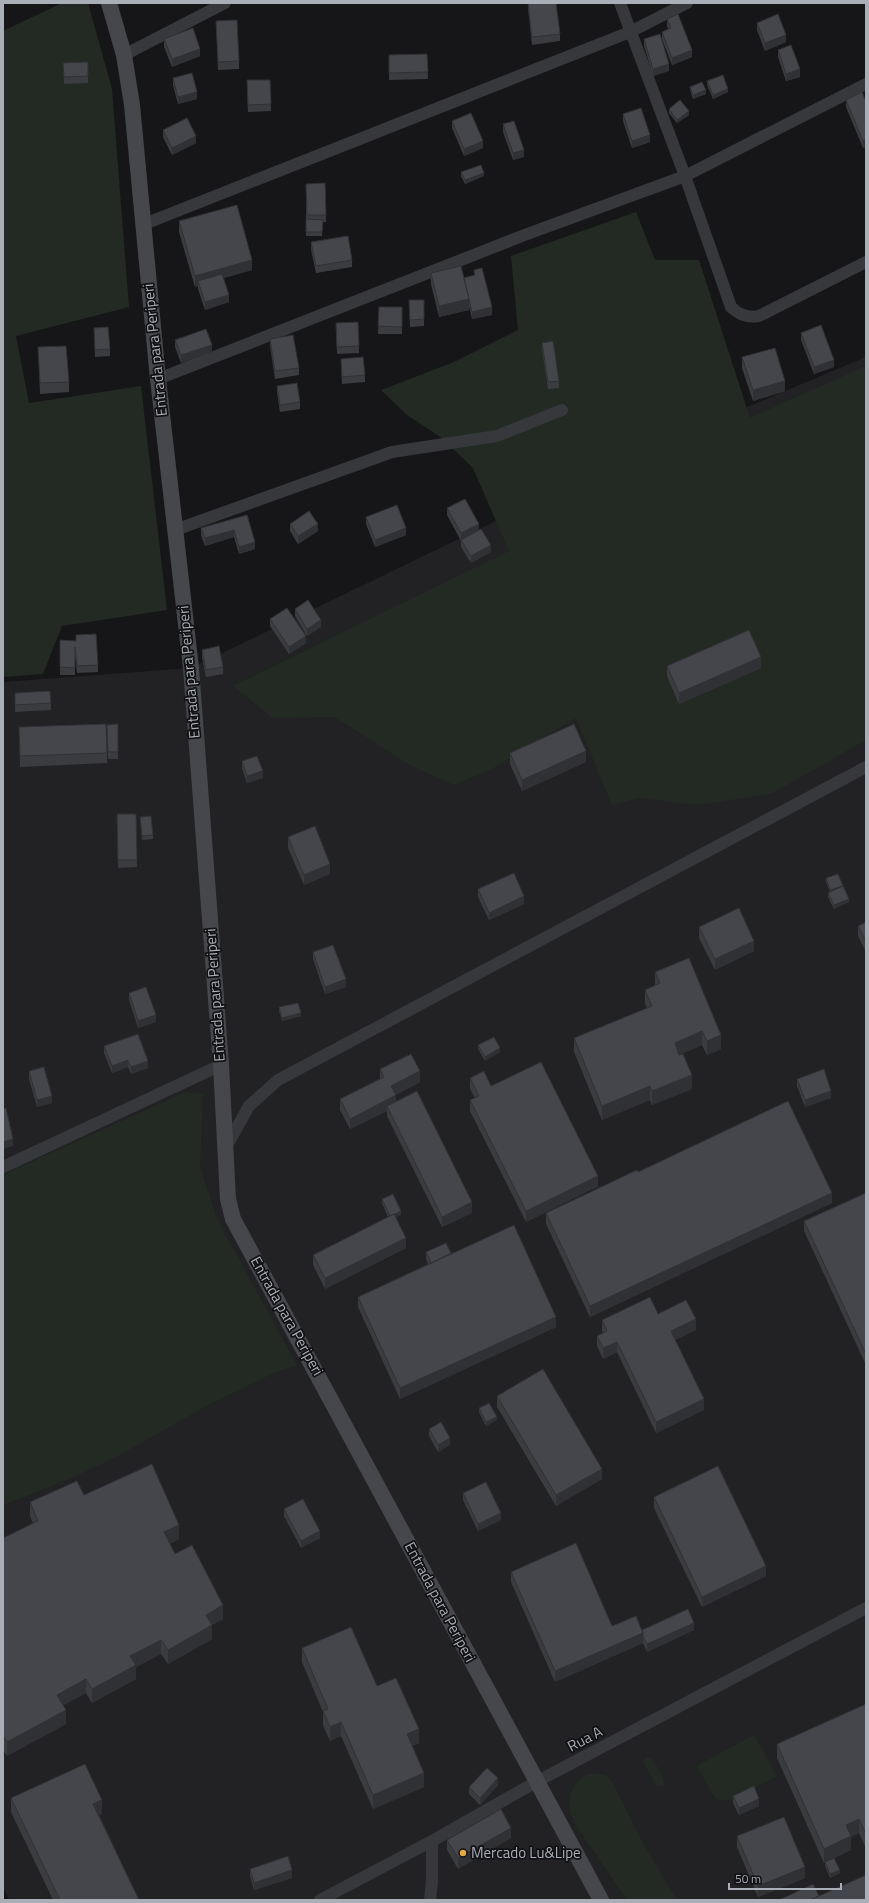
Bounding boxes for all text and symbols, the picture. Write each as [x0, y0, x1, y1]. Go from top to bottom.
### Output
street label: Entrada para Periperi [136, 283, 173, 418]
street label: Entrada para Periperi [171, 605, 206, 739]
street label: Entrada para Periperi [198, 928, 231, 1062]
street label: Entrada para Periperi [245, 1252, 330, 1380]
street label: Entrada para Periperi [399, 1538, 482, 1666]
street label: Rua A [563, 1720, 607, 1757]
place label: Mercado Lu&Lipe [471, 1841, 581, 1864]
marker: Mercado Lu&Lipe [458, 1848, 468, 1858]
scale bar [729, 1865, 841, 1891]
text: 50 m [735, 1869, 761, 1888]

